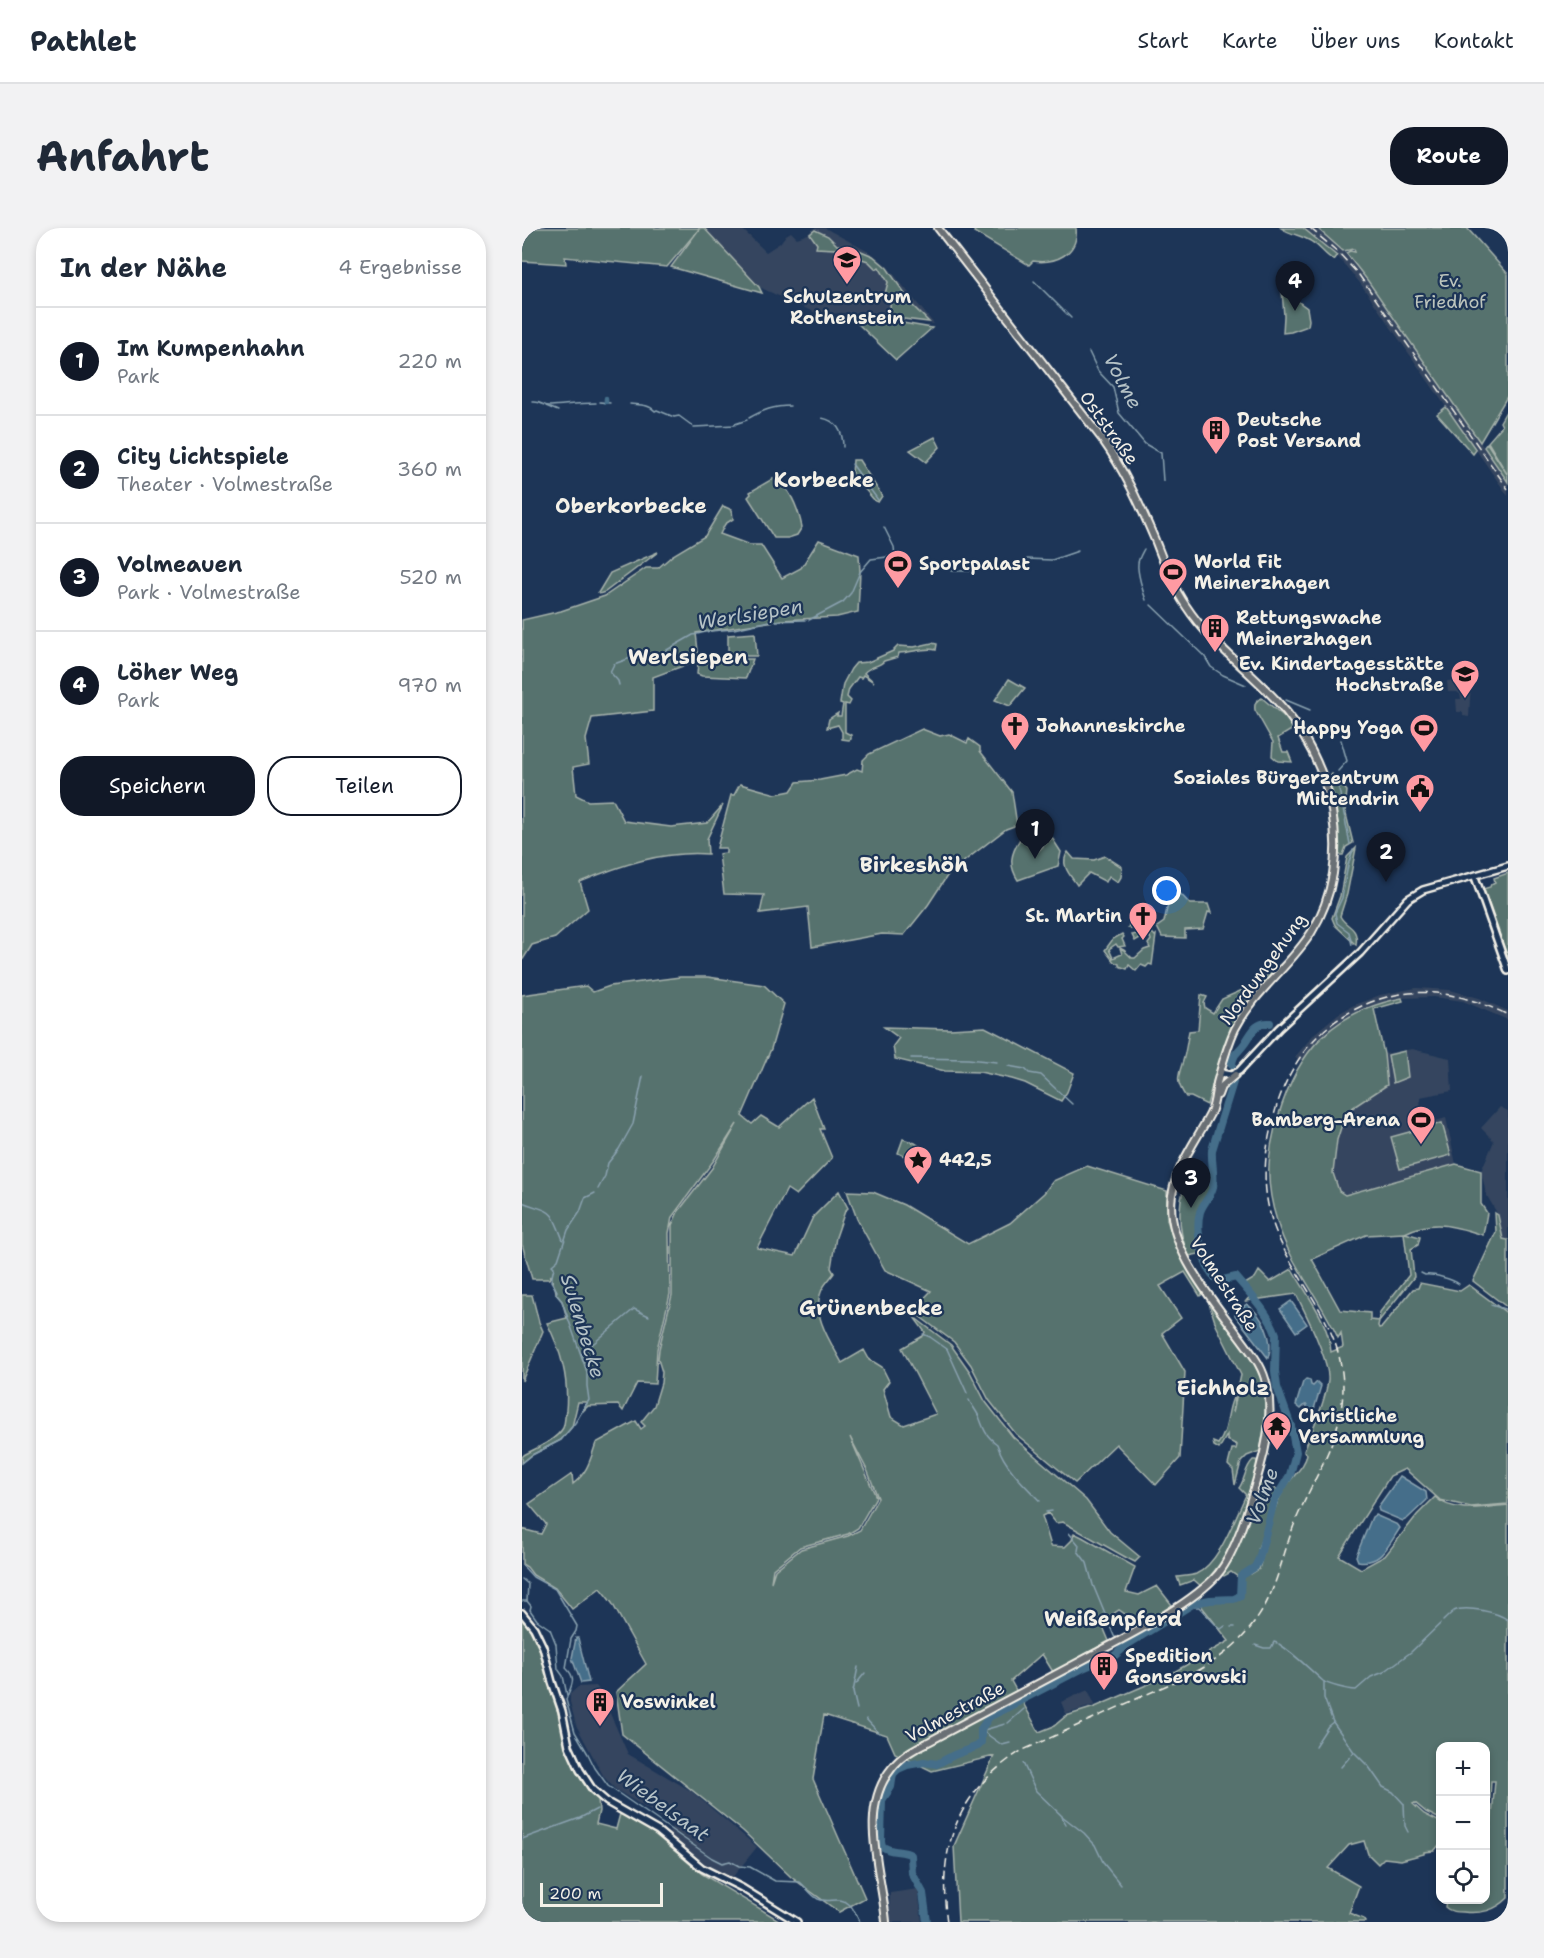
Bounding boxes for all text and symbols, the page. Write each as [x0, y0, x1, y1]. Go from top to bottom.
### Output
text: Pathlet [30, 22, 137, 60]
text: Start [1138, 27, 1189, 55]
text: Karte [1222, 27, 1278, 55]
text: Über uns [1311, 27, 1401, 55]
text: Kontakt [1434, 27, 1514, 55]
button: Route [1390, 127, 1508, 185]
text: Anfahrt [36, 128, 209, 184]
school or university icon: Schulzentrum Rothenstein [831, 244, 863, 286]
text: In der Nähe [60, 250, 227, 285]
text: 4 Ergebnisse [338, 254, 462, 280]
pin: 4 [1276, 262, 1314, 311]
park label: Ev. Friedhof [1414, 269, 1486, 314]
place label: Schulzentrum Rothenstein [783, 285, 912, 330]
text: Im Kumpenhahn [117, 334, 305, 363]
text: 1 [75, 348, 84, 374]
text: 220 m [398, 348, 462, 374]
water label: Volme [1098, 349, 1148, 413]
text: Park [117, 363, 160, 389]
street label: Oststraße [1074, 386, 1144, 470]
place label: Deutsche Post Versand [1237, 408, 1361, 453]
building icon: Deutsche Post Versand [1200, 414, 1232, 456]
text: City Lichtspiele [117, 442, 289, 471]
text: 2 [73, 456, 87, 482]
text: 360 m [397, 456, 462, 482]
district label: Korbecke [774, 466, 874, 494]
text: Theater · Volmestraße [117, 471, 333, 497]
district label: Oberkorbecke [555, 492, 707, 520]
sports icon: Sportpalast [882, 548, 914, 590]
text: Volmeauen [117, 550, 242, 579]
place label: World Fit Meinerzhagen [1194, 550, 1330, 595]
place label: Sportpalast [919, 552, 1030, 576]
sports icon: World Fit Meinerzhagen [1157, 556, 1189, 598]
text: 3 [73, 564, 87, 590]
text: 520 m [399, 564, 462, 590]
text: Park · Volmestraße [117, 579, 300, 605]
water label: Werlsiepen [695, 593, 805, 635]
place label: Rettungswache Meinerzhagen [1236, 606, 1382, 651]
building icon: Rettungswache Meinerzhagen [1199, 612, 1231, 654]
district label: Werlsiepen [628, 643, 748, 671]
place label: Ev. Kindertagesstätte Hochstraße [1239, 652, 1444, 697]
text: Löher Weg [117, 658, 238, 687]
school or university icon: Ev. Kindertagesstätte Hochstraße [1449, 658, 1481, 700]
text: 4 [73, 672, 87, 698]
text: 970 m [398, 672, 462, 698]
text: Park [117, 687, 160, 713]
church icon: Johanneskirche [999, 710, 1031, 752]
sports icon: Happy Yoga [1408, 712, 1440, 754]
place label: Johanneskirche [1036, 714, 1186, 738]
place label: Happy Yoga [1293, 716, 1404, 740]
button: Speichern [60, 756, 255, 816]
button: Teilen [267, 756, 462, 816]
place label: Soziales Bürgerzentrum Mittendrin [1173, 766, 1400, 811]
public building icon: Soziales Bürgerzentrum Mittendrin [1404, 772, 1436, 814]
pin: 1 [1016, 810, 1054, 859]
pin: 2 [1366, 832, 1406, 882]
district label: Birkeshöh [860, 851, 968, 879]
your location [1152, 876, 1181, 905]
church icon: St. Martin [1127, 900, 1159, 942]
place label: St. Martin [1025, 904, 1122, 928]
street label: Nordumgehung [1214, 908, 1312, 1030]
sports icon: Bamberg-Arena [1405, 1104, 1437, 1146]
place label: Bamberg-Arena [1252, 1108, 1401, 1132]
place icon: 442,5 [902, 1144, 934, 1186]
place label: 442,5 [939, 1148, 992, 1172]
pin: 3 [1172, 1158, 1210, 1208]
street label: Volmestraße [1184, 1232, 1264, 1336]
water label: Sulenbecke [555, 1271, 611, 1381]
district label: Grünenbecke [799, 1294, 943, 1322]
district label: Eichholz [1176, 1374, 1270, 1402]
place label: Christliche Versammlung [1298, 1404, 1424, 1449]
temple icon: Christliche Versammlung [1261, 1410, 1293, 1452]
water label: Volme [1240, 1464, 1284, 1528]
district label: Weißenpferd [1044, 1605, 1182, 1633]
place label: Spedition Gonserowski [1125, 1644, 1247, 1689]
building icon: Spedition Gonserowski [1088, 1650, 1120, 1692]
street label: Volmestraße [901, 1676, 1009, 1748]
building icon: Voswinkel [584, 1686, 616, 1728]
place label: Voswinkel [621, 1690, 716, 1714]
map controls [1436, 1742, 1490, 1904]
button: + [1436, 1742, 1490, 1796]
water label: Wiebelsaat [612, 1763, 715, 1848]
button: − [1436, 1796, 1490, 1850]
button: locate [1436, 1850, 1490, 1904]
scale bar [540, 1880, 663, 1908]
text: 200 m [549, 1883, 601, 1904]

